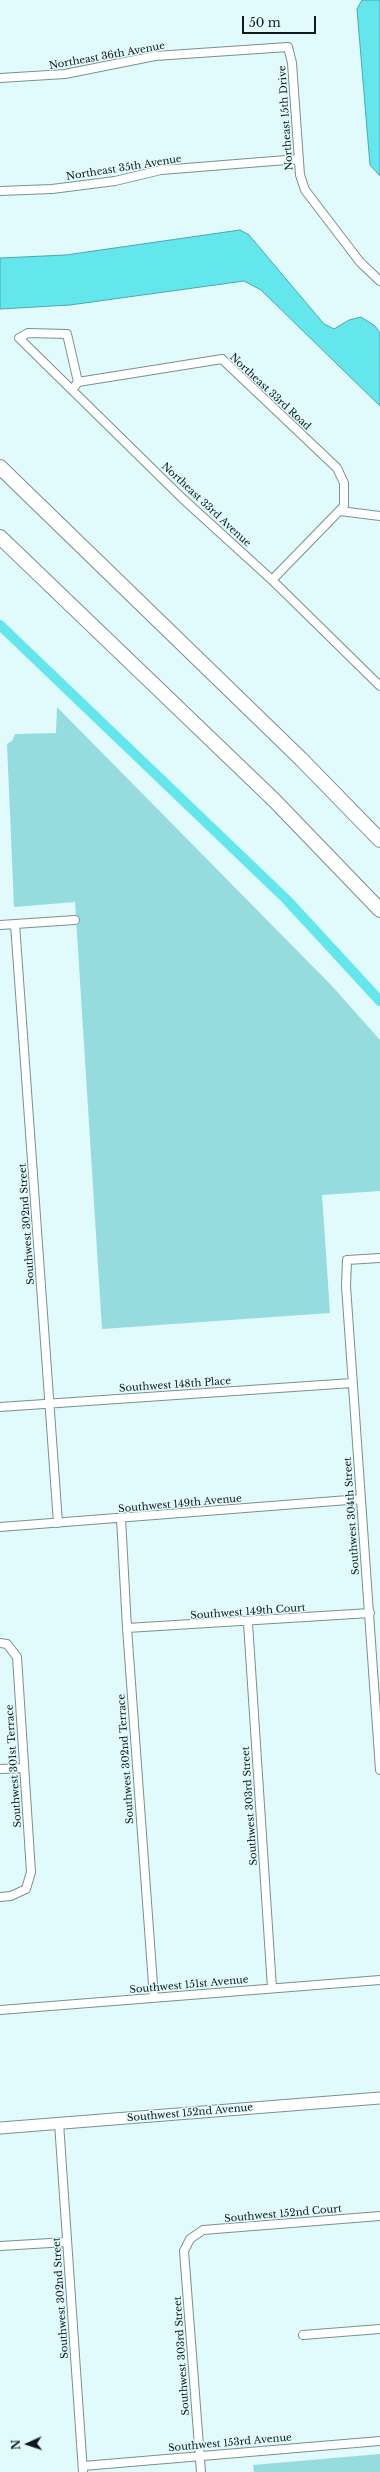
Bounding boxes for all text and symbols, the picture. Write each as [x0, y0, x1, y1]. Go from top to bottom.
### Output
scale bar [244, 8, 318, 34]
text: 50 m [249, 15, 281, 30]
street label: Northeast 36th Avenue [48, 40, 166, 72]
street label: Northeast 15th Drive [276, 65, 296, 171]
street label: Northeast 35th Avenue [65, 153, 183, 183]
street label: Northeast 33rd Road [227, 351, 313, 433]
street label: Northeast 33rd Avenue [159, 460, 253, 550]
street label: Southwest 302nd Street [17, 1163, 37, 1285]
street label: Southwest 148th Place [119, 1375, 231, 1395]
street label: Southwest 304th Street [342, 1457, 362, 1575]
street label: Southwest 149th Avenue [118, 1493, 242, 1515]
street label: Southwest 149th Court [190, 1602, 306, 1622]
street label: Southwest 302nd Terrace [115, 1694, 137, 1824]
street label: Southwest 301st Terrace [4, 1704, 24, 1828]
street label: Southwest 303rd Street [240, 1746, 260, 1866]
street label: Southwest 151st Avenue [129, 1974, 249, 1996]
street label: Southwest 152nd Avenue [127, 2102, 253, 2124]
street label: Southwest 152nd Court [224, 2203, 342, 2225]
street label: Southwest 302nd Street [51, 2237, 71, 2359]
street label: Southwest 303rd Street [172, 2296, 192, 2416]
north arrow [8, 2424, 48, 2464]
street label: Southwest 153rd Avenue [168, 2432, 292, 2454]
text: N [9, 2439, 23, 2450]

